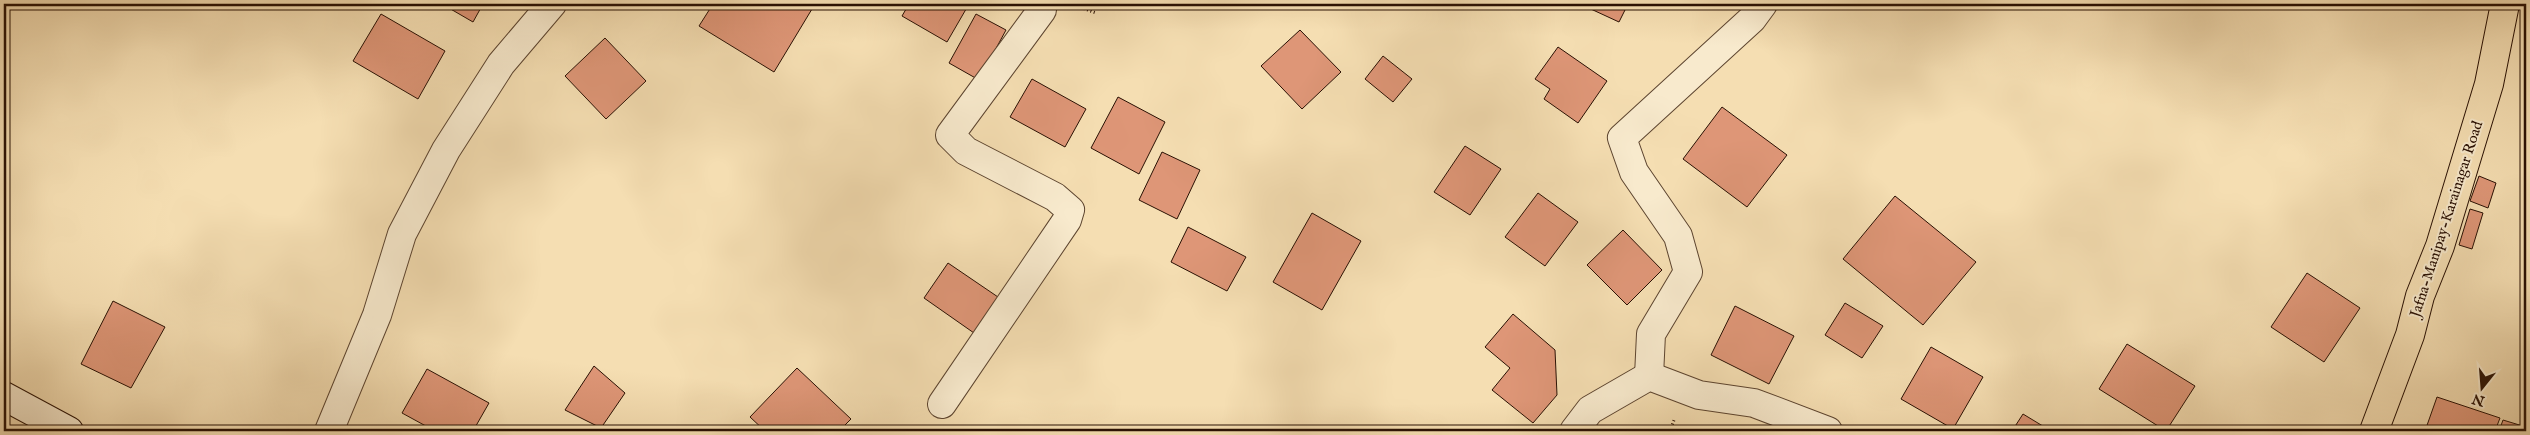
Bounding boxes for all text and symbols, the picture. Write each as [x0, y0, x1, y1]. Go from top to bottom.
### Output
street label: Jafna-Manipay-Karainagar Road [2405, 118, 2488, 322]
north arrow [2458, 362, 2508, 412]
text: N [2470, 389, 2488, 410]

